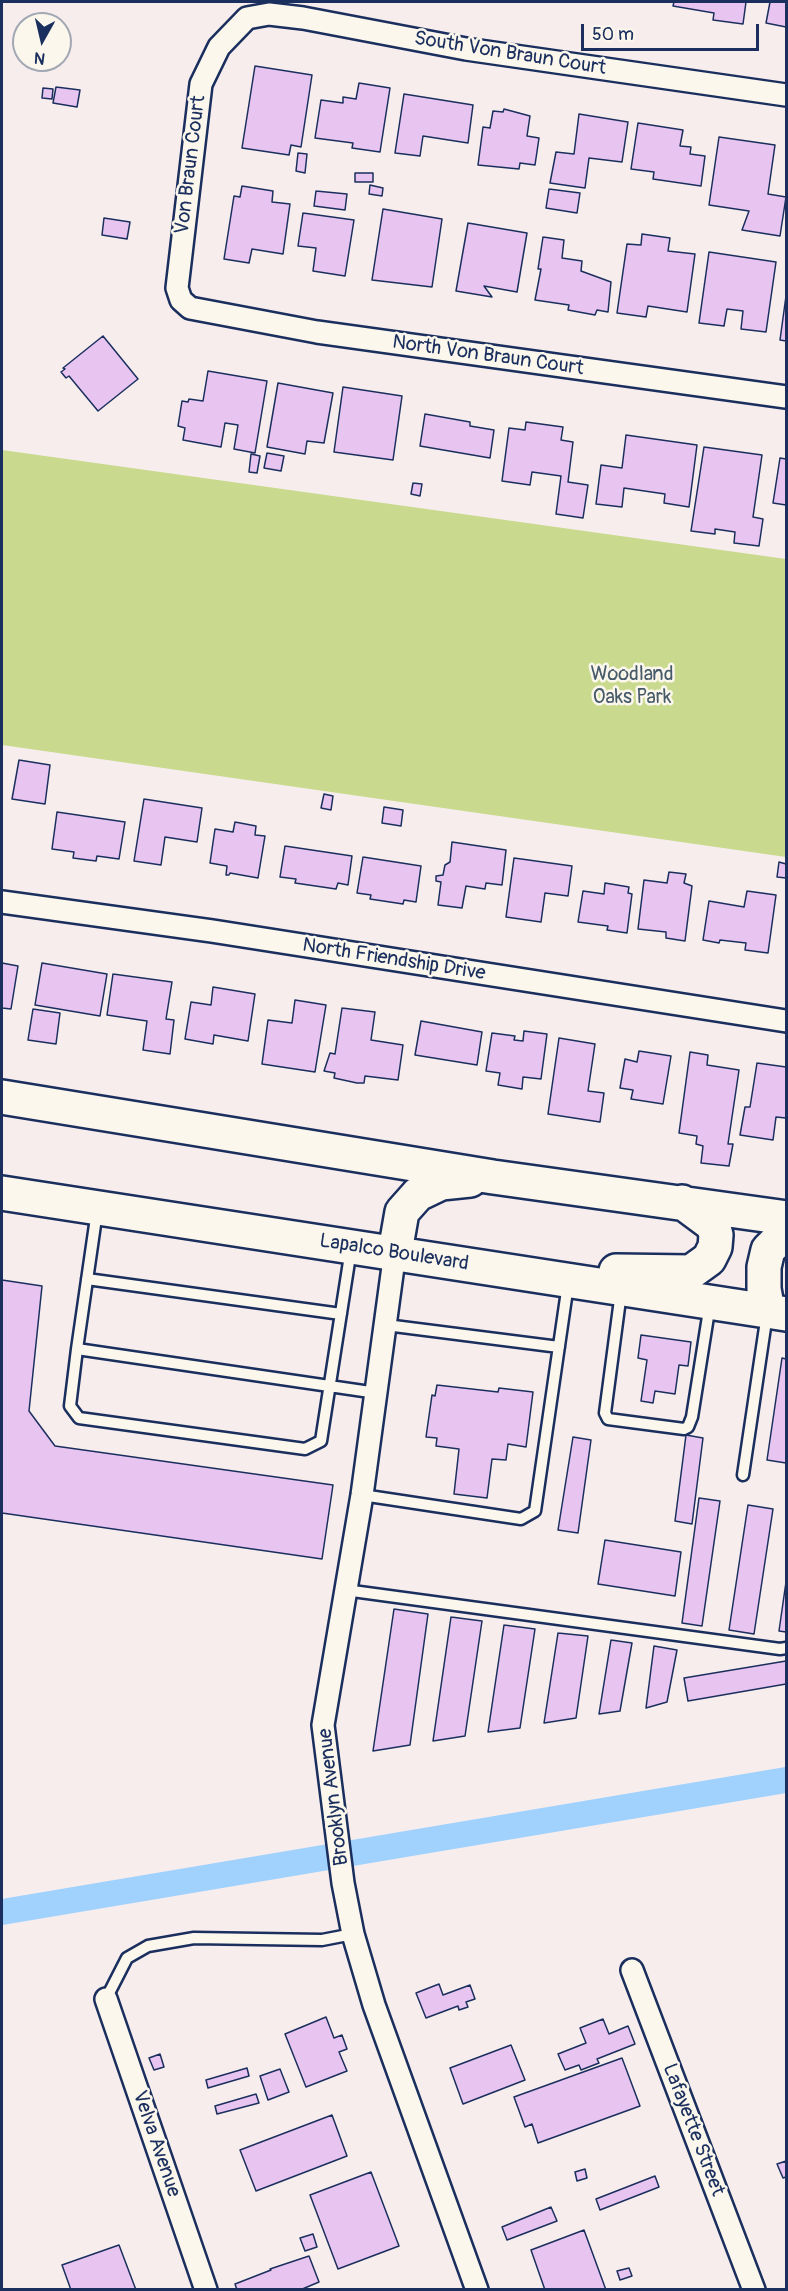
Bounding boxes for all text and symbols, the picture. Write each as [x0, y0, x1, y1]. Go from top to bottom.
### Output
north arrow [12, 12, 72, 72]
scale bar [584, 12, 762, 50]
text: 50 m [592, 23, 634, 46]
street label: South Von Braun Court [412, 27, 608, 81]
text: N [33, 47, 47, 69]
street label: Von Braun Court [171, 94, 211, 236]
street label: North Von Braun Court [391, 331, 585, 381]
park label: Woodland Oaks Park [591, 663, 673, 710]
street label: North Friendship Drive [301, 934, 487, 986]
street label: Lapalco Boulevard [318, 1229, 470, 1277]
street label: Brooklyn Avenue [314, 1727, 354, 1867]
street label: Lafayette Street [657, 2060, 729, 2200]
street label: Velva Avenue [127, 2088, 185, 2200]

